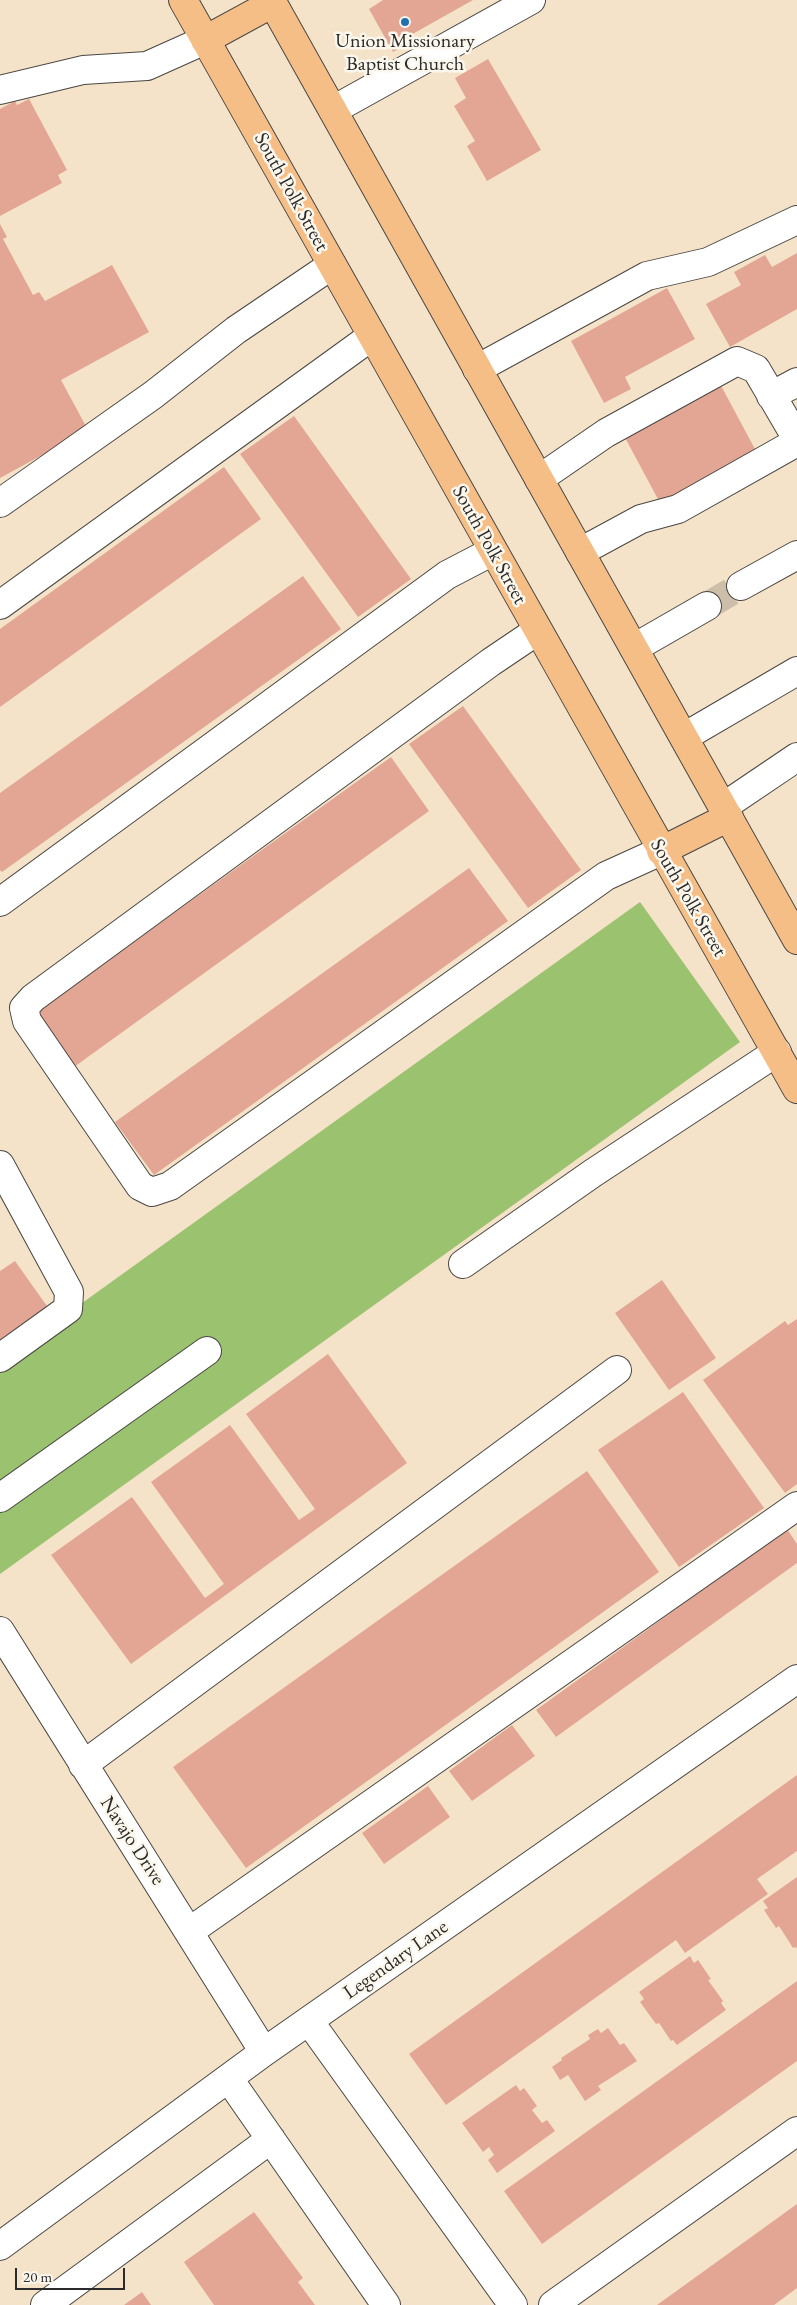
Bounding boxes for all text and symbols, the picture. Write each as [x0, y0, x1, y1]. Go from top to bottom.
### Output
marker: Union Missionary Baptist Church [399, 16, 411, 28]
place label: Union Missionary Baptist Church [335, 30, 475, 77]
street label: South Polk Street [248, 128, 334, 256]
street label: South Polk Street [446, 481, 532, 609]
street label: South Polk Street [645, 835, 731, 961]
street label: Navajo Drive [94, 1792, 170, 1890]
street label: Legendary Lane [339, 1915, 453, 2005]
scale bar [18, 2258, 128, 2290]
text: 20 m [23, 2267, 52, 2286]

